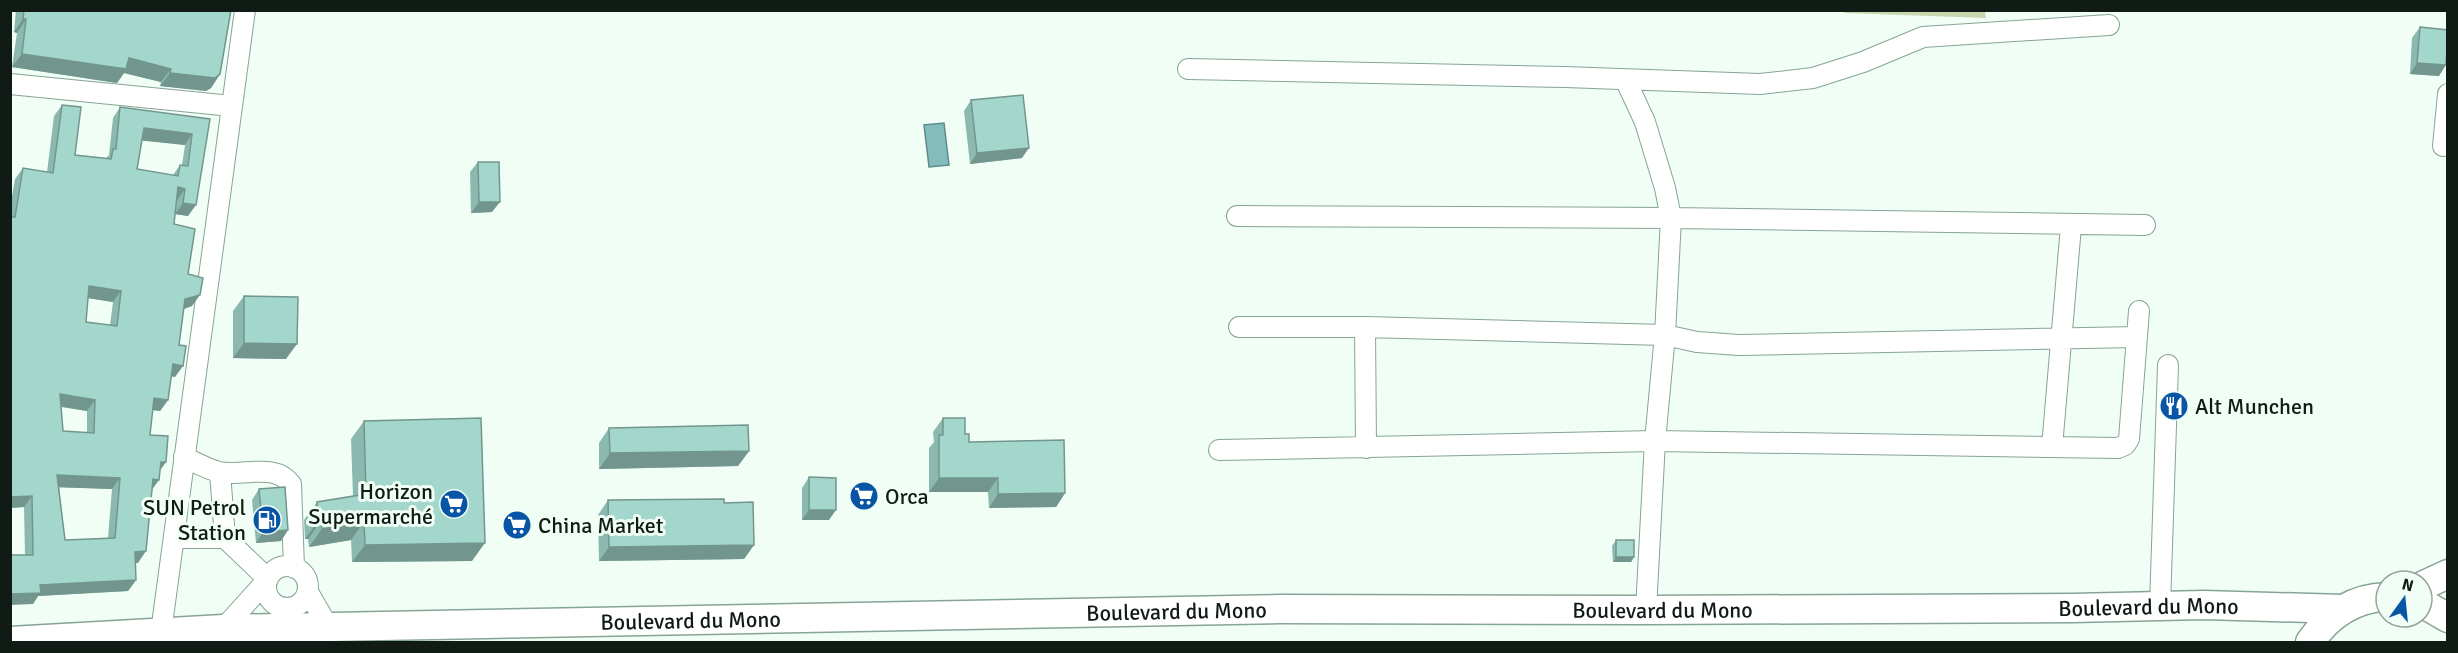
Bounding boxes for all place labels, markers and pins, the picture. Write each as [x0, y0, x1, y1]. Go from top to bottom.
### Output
restaurant icon: Alt Munchen [2158, 390, 2190, 422]
place label: Alt Munchen [2195, 393, 2314, 420]
place label: Horizon Supermarché [308, 478, 433, 530]
supermarket icon: Orca [848, 480, 880, 512]
place label: Orca [885, 483, 929, 510]
supermarket icon: Horizon Supermarché [438, 488, 470, 520]
place label: SUN Petrol Station [143, 494, 246, 546]
fuel station icon: SUN Petrol Station [251, 504, 283, 536]
supermarket icon: China Market [501, 509, 533, 541]
place label: China Market [538, 512, 664, 539]

